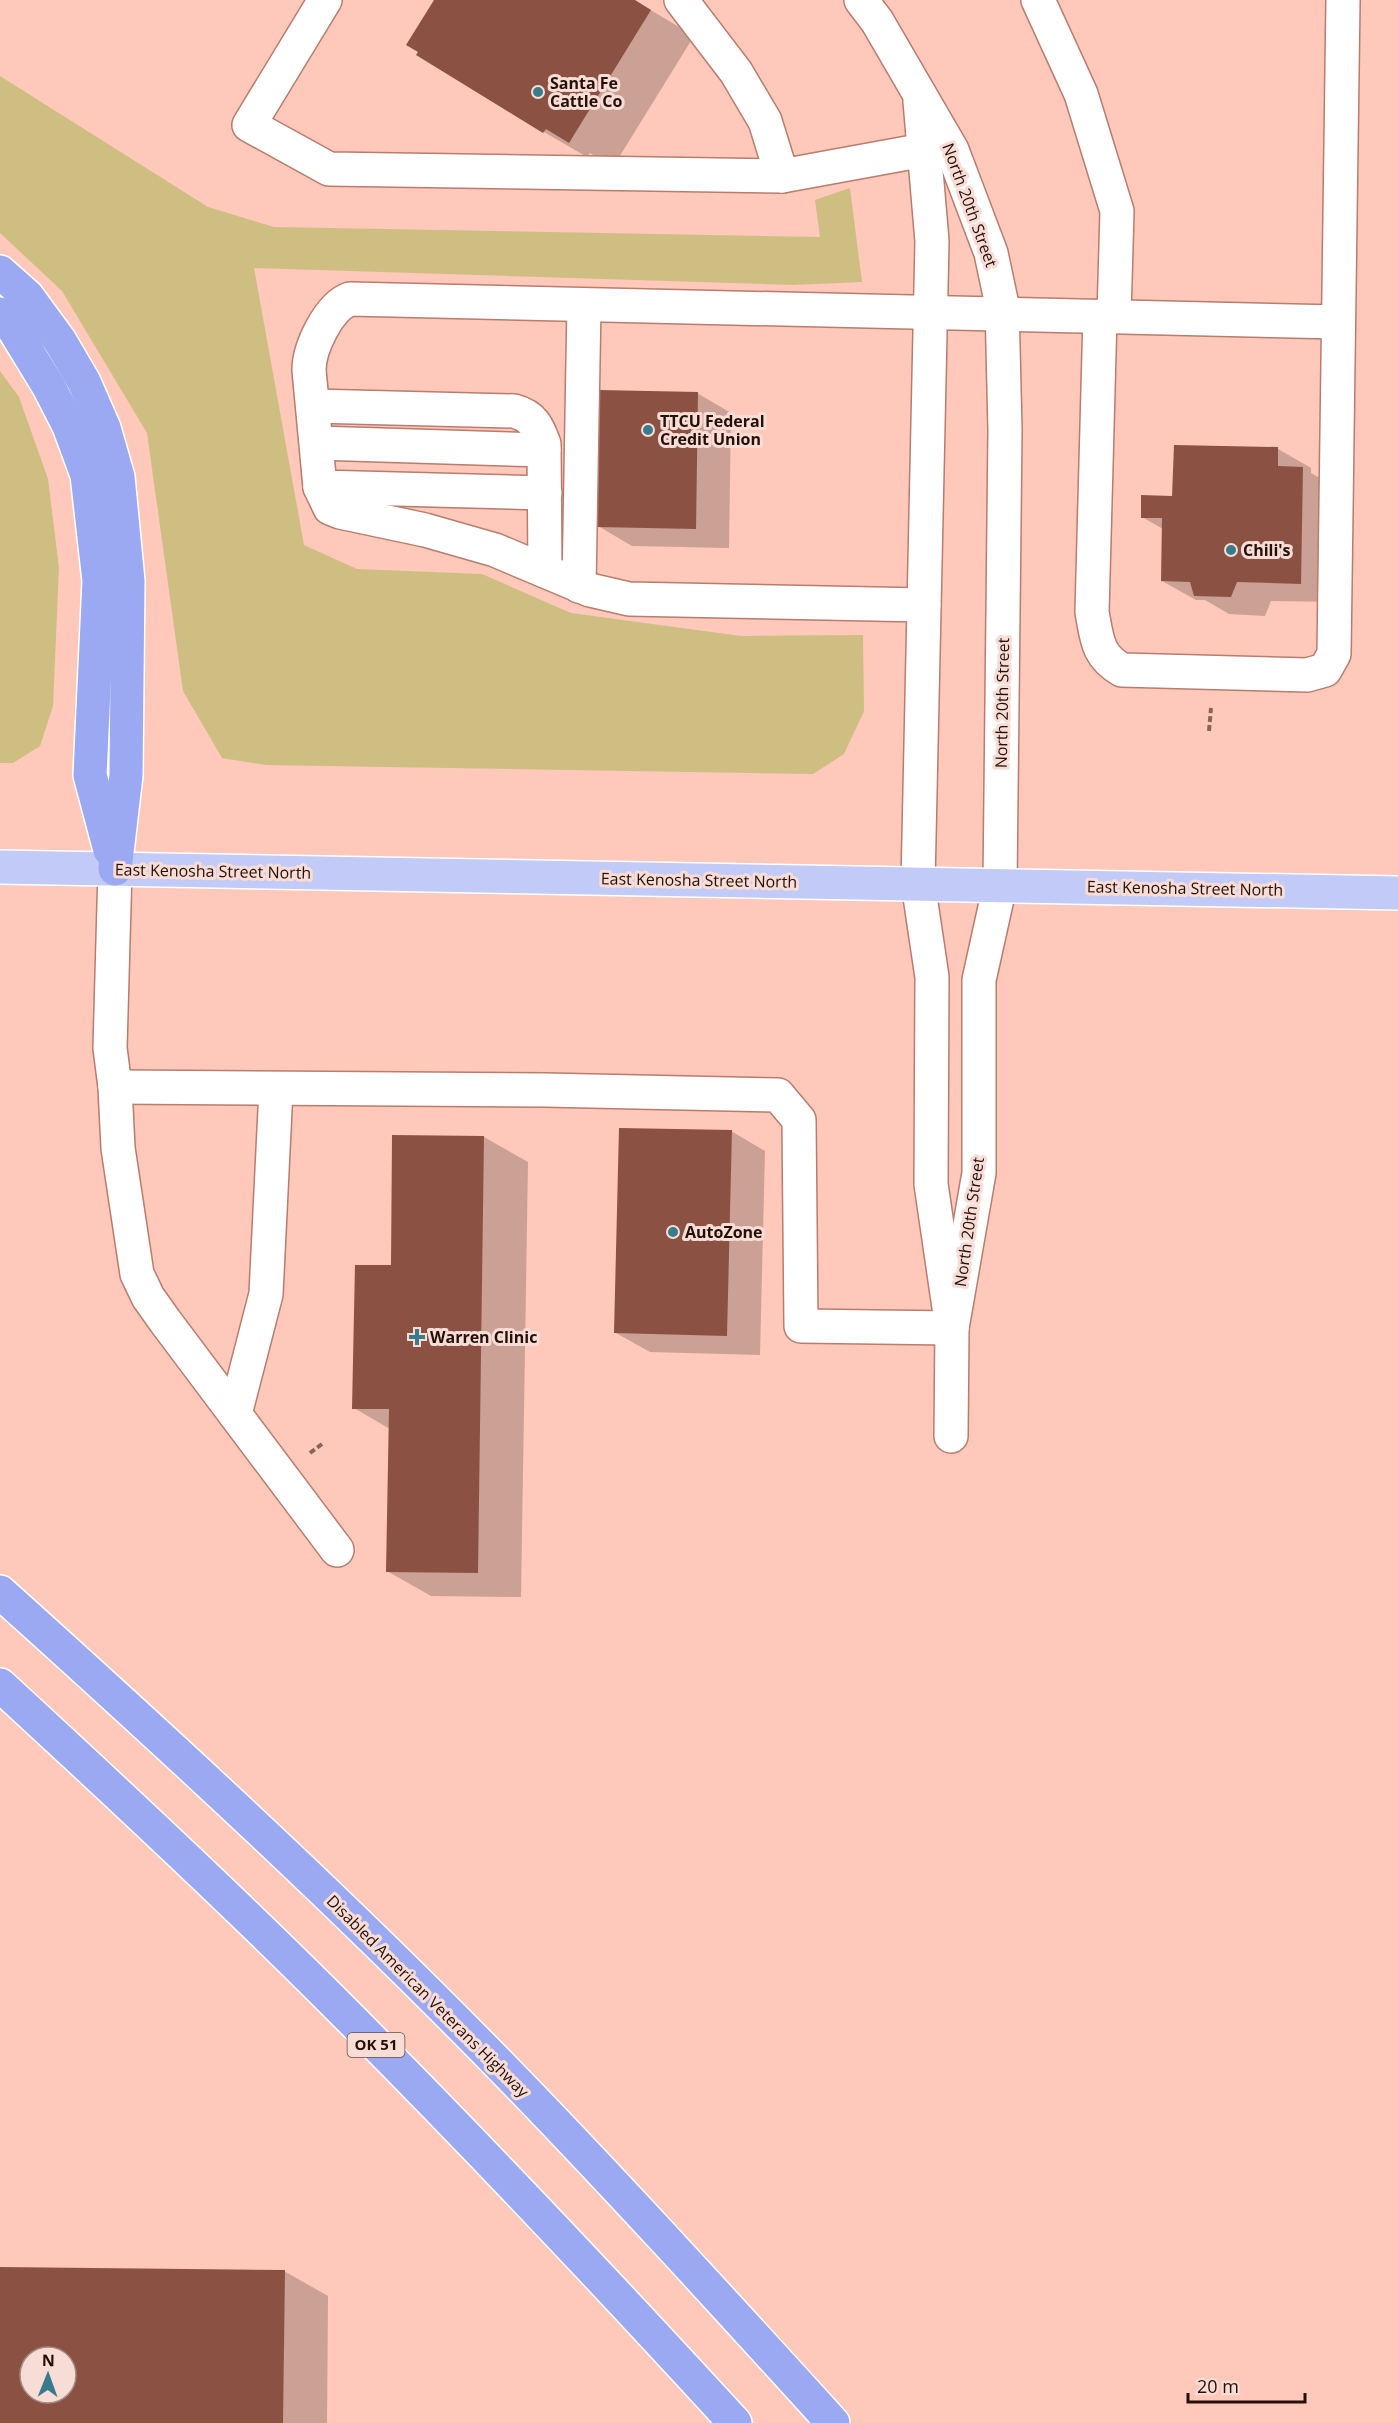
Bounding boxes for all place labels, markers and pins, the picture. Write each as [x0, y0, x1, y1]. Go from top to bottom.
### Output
place label: Santa Fe Cattle Co [550, 72, 622, 112]
marker: Santa Fe Cattle Co [531, 85, 545, 99]
place label: TTCU Federal Credit Union [660, 410, 765, 450]
marker: TTCU Federal Credit Union [641, 423, 655, 437]
place label: Chili's [1243, 539, 1291, 561]
marker: Chili's [1224, 543, 1238, 557]
place label: AutoZone [685, 1221, 763, 1243]
marker: AutoZone [666, 1225, 680, 1239]
place label: Warren Clinic [430, 1326, 537, 1348]
marker: Warren Clinic [408, 1328, 426, 1346]

